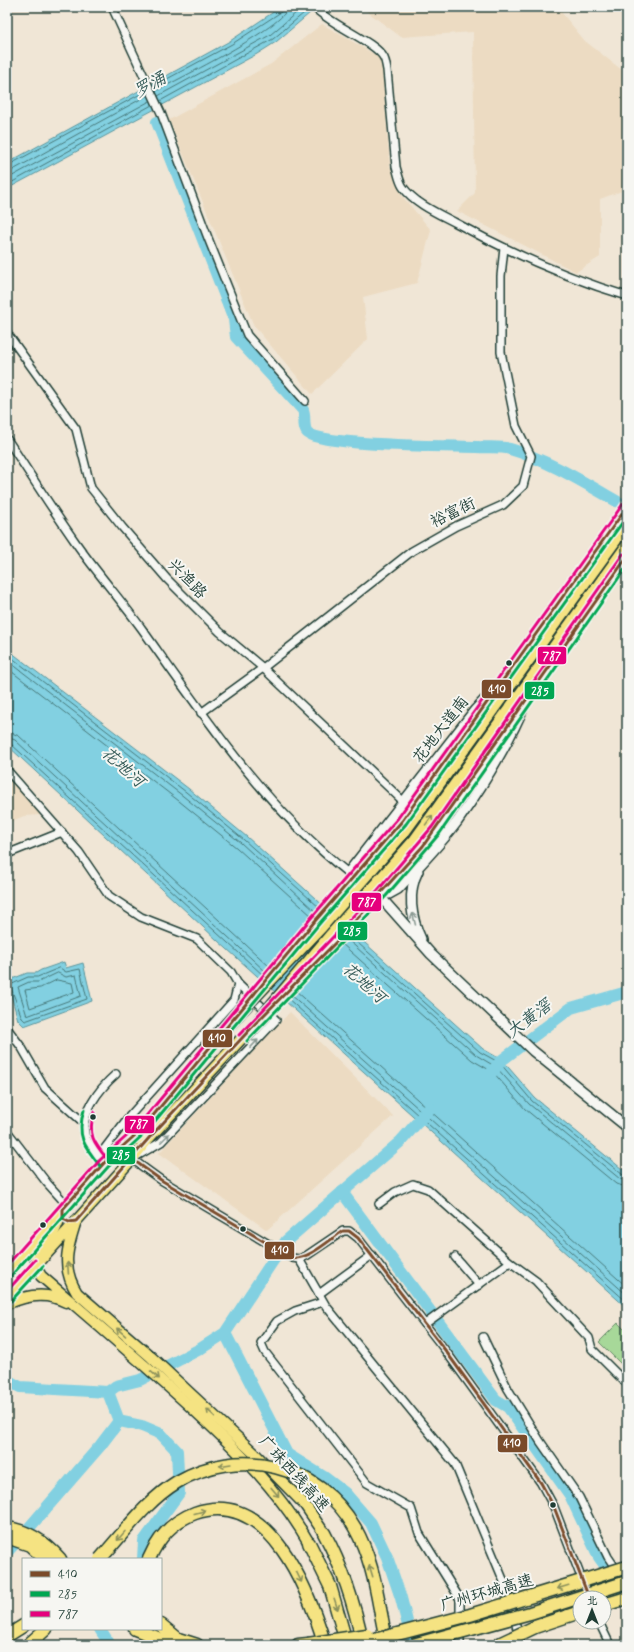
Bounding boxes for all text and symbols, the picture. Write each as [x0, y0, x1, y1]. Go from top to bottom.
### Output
water label: 罗涌 [130, 67, 171, 103]
street label: 裕富街 [427, 493, 479, 533]
street label: 兴渔路 [163, 554, 211, 604]
line badge: 787 [537, 646, 567, 665]
text: 787 [543, 650, 562, 664]
unlabelled marker [504, 658, 514, 668]
line badge: 410 [481, 679, 512, 699]
line badge: 285 [524, 681, 555, 700]
text: 410 [488, 683, 506, 697]
text: 285 [531, 685, 549, 699]
street label: 花地大道南 [408, 692, 474, 768]
water label: 花地河 [97, 742, 152, 794]
one-way arrow [425, 815, 433, 826]
line badge: 787 [351, 892, 382, 912]
text: 787 [358, 896, 377, 910]
one-way arrow [410, 913, 418, 926]
line badge: 285 [337, 921, 368, 941]
text: 285 [343, 925, 361, 939]
water label: 花地河 [338, 958, 393, 1010]
water label: 大黄滘 [502, 994, 558, 1043]
line badge: 410 [202, 1029, 233, 1048]
text: 410 [208, 1032, 226, 1046]
one-way arrow [249, 1038, 258, 1049]
unlabelled marker [88, 1112, 98, 1122]
line badge: 787 [124, 1115, 155, 1134]
text: 787 [130, 1118, 149, 1132]
one-way arrow [160, 1133, 169, 1143]
line badge: 285 [106, 1146, 136, 1165]
text: 285 [112, 1149, 130, 1163]
unlabelled marker [38, 1220, 48, 1230]
unlabelled marker [238, 1224, 248, 1234]
line badge: 410 [264, 1241, 295, 1260]
text: 410 [271, 1244, 289, 1258]
one-way arrow [64, 1262, 71, 1275]
one-way arrow [116, 1327, 127, 1336]
one-way arrow [150, 1371, 160, 1380]
one-way arrow [206, 1408, 216, 1418]
street label: 广珠西线高速 [254, 1431, 334, 1517]
line badge: 410 [497, 1434, 528, 1453]
text: 410 [503, 1437, 521, 1451]
one-way arrow [219, 1461, 232, 1469]
one-way arrow [270, 1487, 279, 1498]
unlabelled marker [548, 1500, 558, 1510]
one-way arrow [193, 1508, 206, 1516]
one-way arrow [116, 1531, 125, 1541]
legend [22, 1558, 162, 1630]
one-way arrow [367, 1564, 374, 1577]
text: 410 [58, 1567, 77, 1583]
street label: 广州环城高速 [438, 1570, 536, 1616]
one-way arrow [296, 1571, 303, 1583]
one-way arrow [557, 1584, 570, 1591]
text: 285 [58, 1587, 77, 1603]
north arrow [572, 1590, 612, 1630]
text: 北 [587, 1594, 598, 1608]
one-way arrow [332, 1598, 340, 1610]
text: 787 [58, 1607, 79, 1623]

